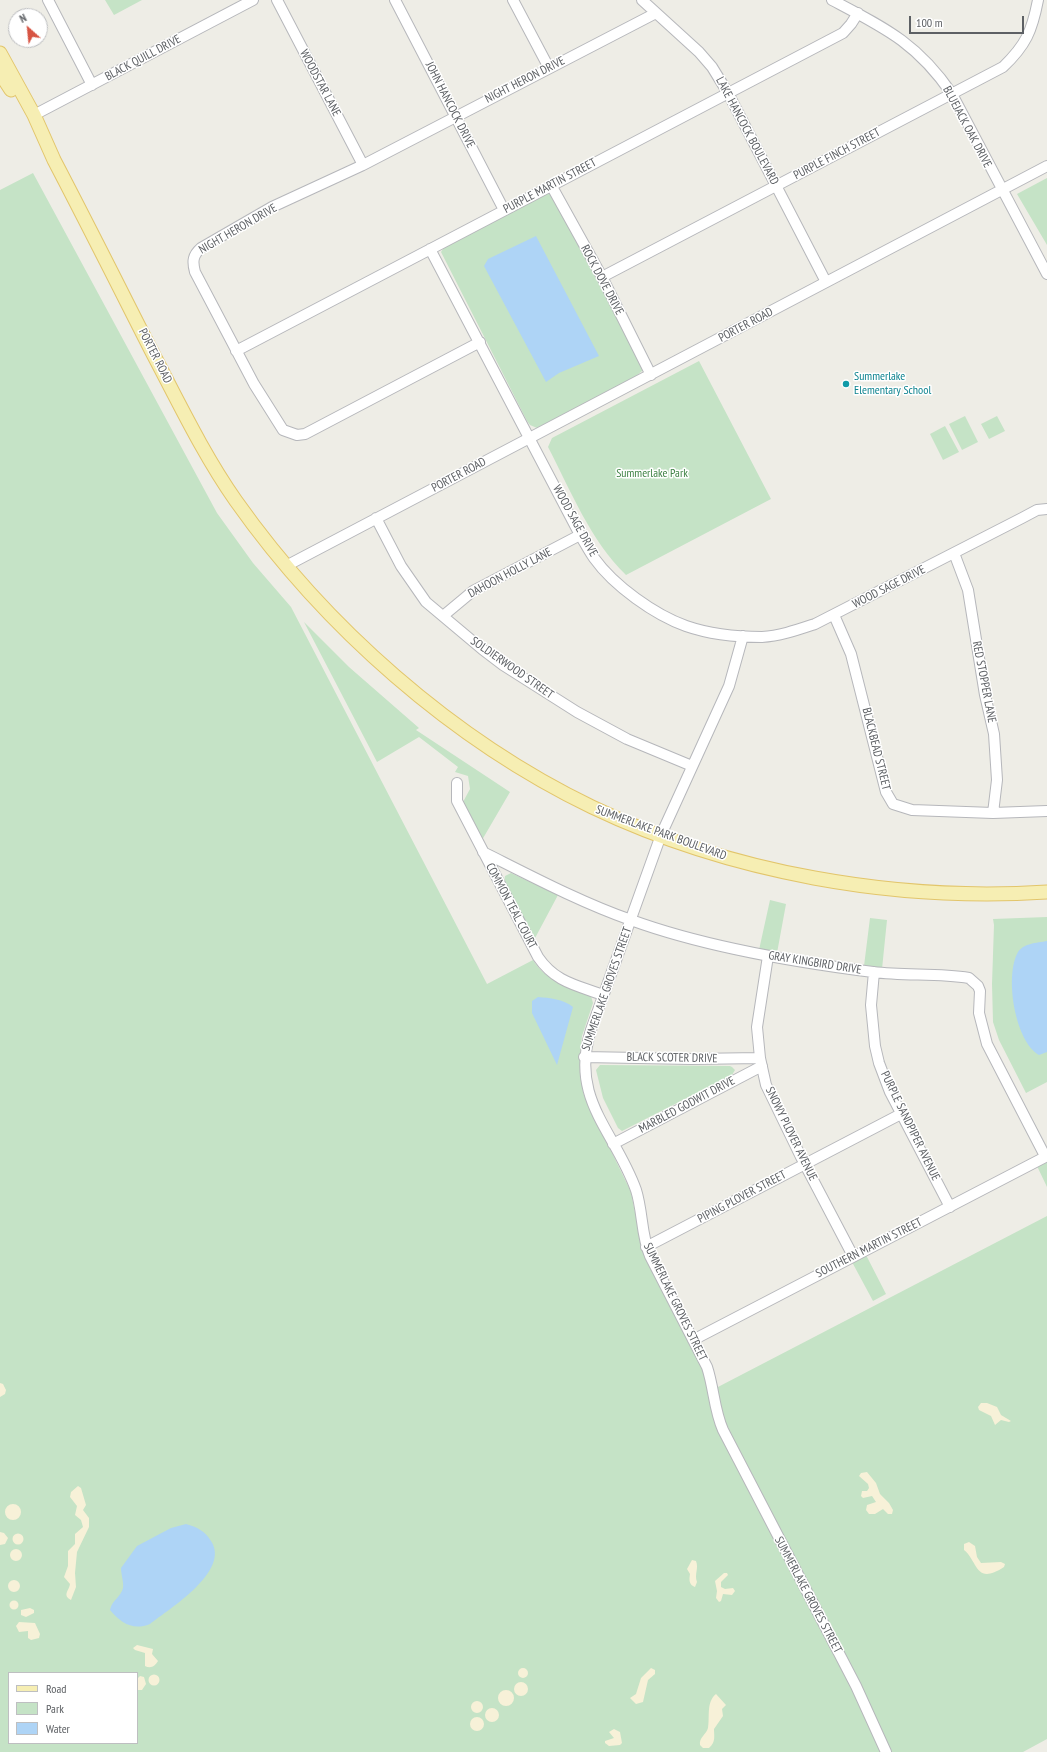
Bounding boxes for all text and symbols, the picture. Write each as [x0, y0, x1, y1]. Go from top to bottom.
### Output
north arrow [8, 8, 48, 48]
scale bar [911, 8, 1026, 34]
text: N [17, 11, 29, 26]
text: 100 m [916, 15, 943, 30]
street label: BLACK QUILL DRIVE [103, 32, 183, 84]
street label: WOODSTAR LANE [296, 47, 344, 119]
street label: NIGHT HERON DRIVE [483, 54, 567, 106]
street label: JOHN HANCOCK DRIVE [422, 59, 478, 151]
street label: LAKE HANCOCK BOULEVARD [712, 75, 782, 187]
street label: BLUEJACK OAK DRIVE [939, 84, 995, 170]
street label: PURPLE FINCH STREET [791, 125, 883, 183]
street label: PURPLE MARTIN STREET [501, 155, 599, 217]
street label: NIGHT HERON DRIVE [196, 201, 280, 257]
street label: ROCK DOVE DRIVE [577, 242, 627, 318]
street label: PORTER ROAD [716, 305, 776, 345]
street label: PORTER ROAD [135, 326, 175, 386]
place label: Summerlake Elementary School [854, 370, 931, 398]
marker: Summerlake Elementary School [841, 379, 851, 389]
street label: PORTER ROAD [429, 455, 489, 495]
park label: Summerlake Park [616, 467, 688, 481]
street label: WOOD SAGE DRIVE [549, 483, 601, 559]
street label: DAHOON HOLLY LANE [466, 545, 554, 601]
street label: WOOD SAGE DRIVE [850, 563, 928, 611]
street label: SOLDIERWOOD STREET [468, 634, 556, 702]
street label: RED STOPPER LANE [969, 640, 999, 724]
street label: BLACKBEAD STREET [859, 706, 893, 792]
street label: SUMMERLAKE PARK BOULEVARD [594, 803, 728, 863]
street label: COMMON TEAL COURT [482, 861, 540, 951]
street label: SUMMERLAKE GROVES STREET [579, 925, 635, 1053]
street label: GRAY KINGBIRD DRIVE [767, 949, 863, 977]
street label: BLACK SCOTER DRIVE [626, 1050, 718, 1066]
street label: PURPLE SANDPIPER AVENUE [877, 1069, 943, 1183]
street label: MARBLED GODWIT DRIVE [637, 1074, 737, 1136]
street label: SNOWY PLOVER AVENUE [762, 1085, 820, 1183]
street label: PIPING PLOVER STREET [695, 1168, 789, 1226]
street label: SOUTHERN MARTIN STREET [813, 1215, 925, 1281]
street label: SUMMERLAKE GROVES STREET [640, 1240, 710, 1364]
street label: SUMMERLAKE GROVES STREET [771, 1534, 845, 1656]
legend [8, 1672, 138, 1744]
text: Road [46, 1681, 66, 1696]
text: Park [46, 1701, 64, 1716]
text: Water [46, 1721, 70, 1736]

